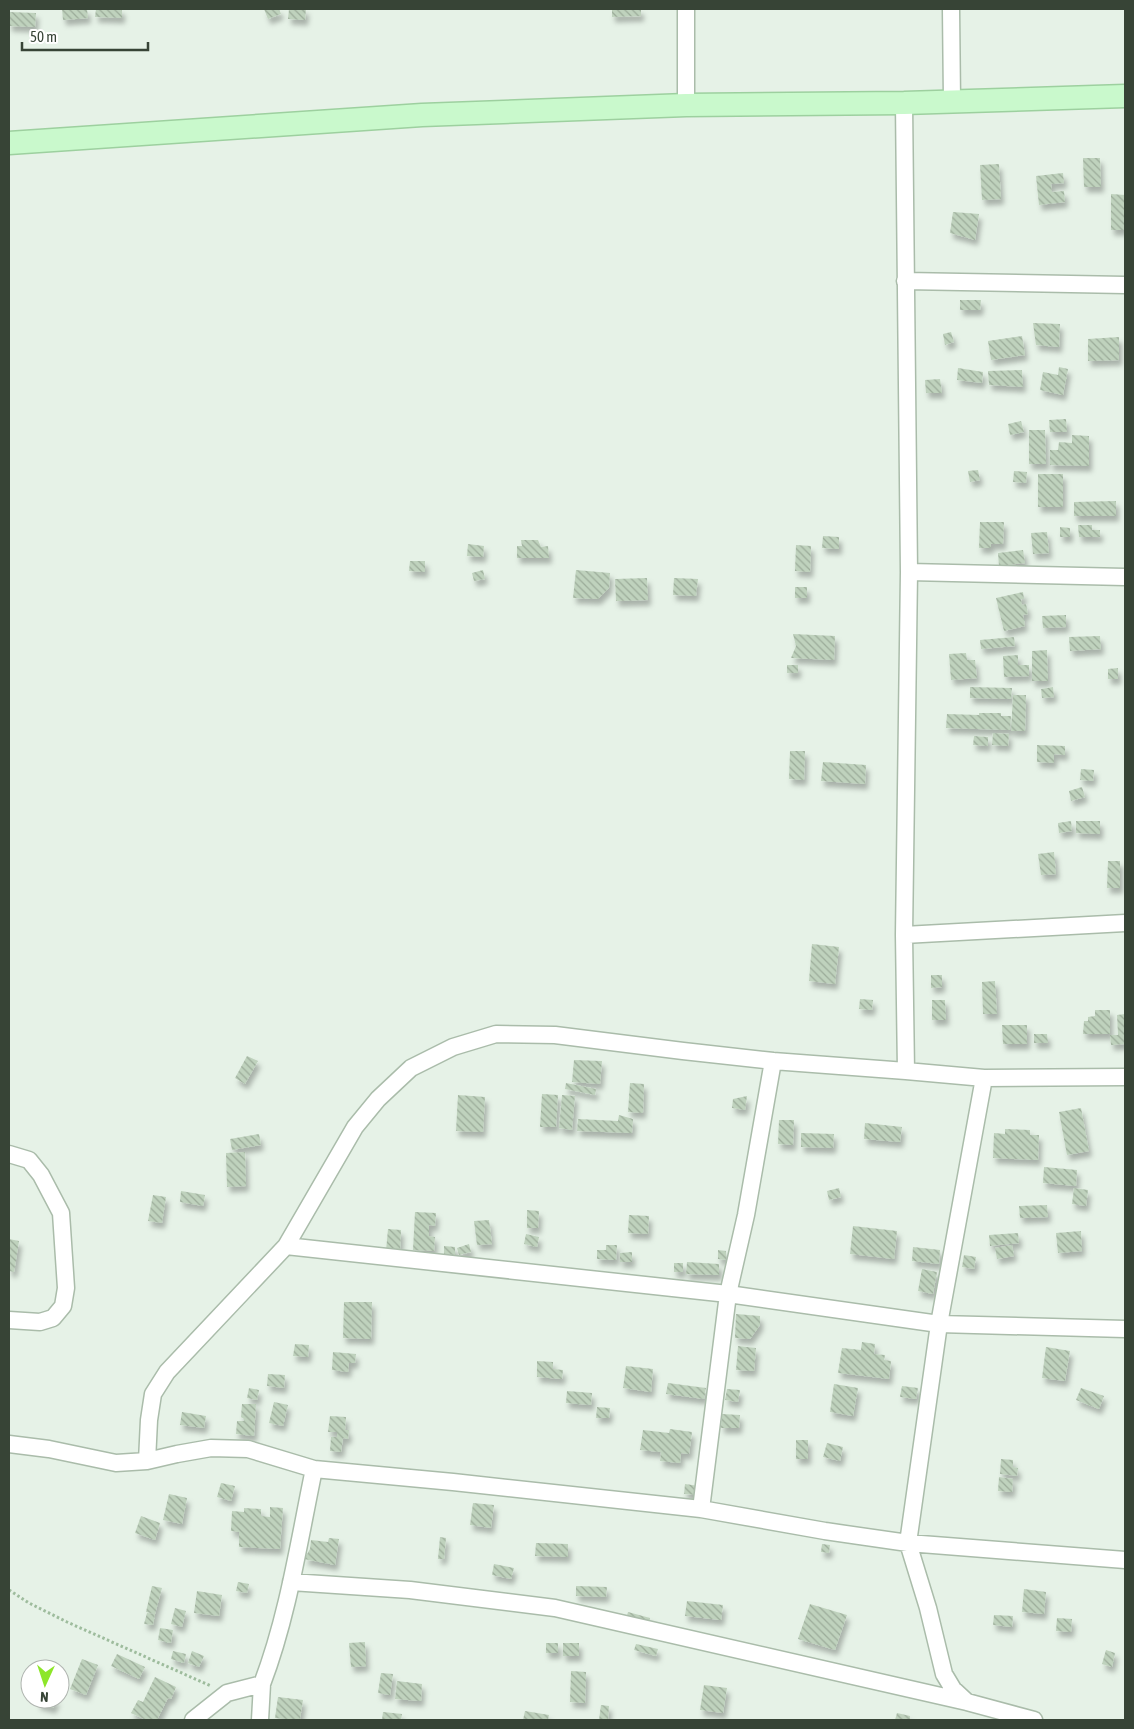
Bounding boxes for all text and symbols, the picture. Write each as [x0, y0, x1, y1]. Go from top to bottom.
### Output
scale bar [22, 20, 149, 52]
text: 50 m [30, 28, 57, 45]
north arrow [20, 1659, 70, 1709]
text: N [40, 1689, 49, 1705]

